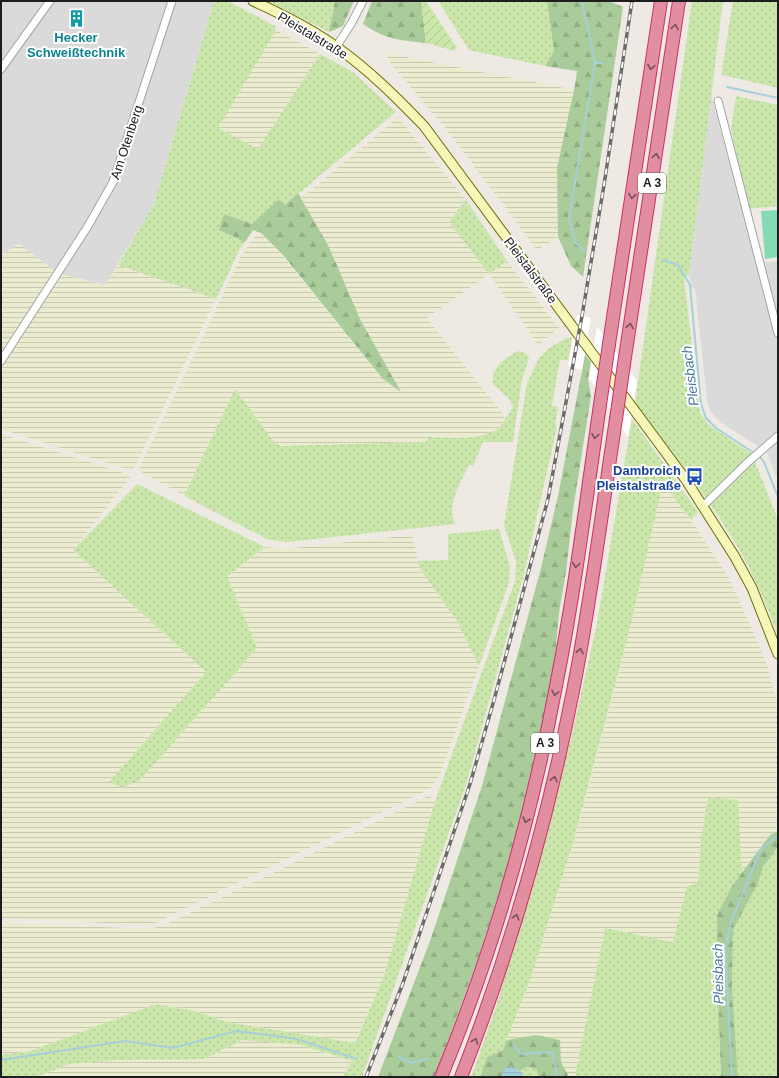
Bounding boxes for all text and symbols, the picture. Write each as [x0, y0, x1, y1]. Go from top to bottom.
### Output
building icon: Hecker Schweißtechnik [66, 8, 86, 28]
street label: Pleistalstraße [275, 9, 350, 62]
one-way arrow [670, 24, 679, 30]
place label: Hecker Schweißtechnik [27, 30, 126, 60]
one-way arrow [647, 64, 656, 70]
street label: Am Otenberg [107, 103, 146, 181]
one-way arrow [651, 152, 660, 159]
road number: A 3 [638, 173, 666, 193]
one-way arrow [628, 193, 637, 199]
street label: Pleistalstraße [501, 234, 560, 306]
one-way arrow [625, 322, 634, 329]
water label: Pleisbach [678, 345, 702, 407]
one-way arrow [591, 433, 600, 439]
place label: Dambroich Pleistalstraße [596, 463, 681, 493]
bus stop icon: Dambroich Pleistalstraße [684, 467, 704, 487]
one-way arrow [572, 562, 581, 568]
one-way arrow [575, 648, 584, 654]
one-way arrow [551, 690, 560, 696]
road number: A 3 [531, 733, 559, 753]
one-way arrow [549, 775, 558, 782]
one-way arrow [522, 816, 531, 823]
one-way arrow [511, 914, 520, 921]
water label: Pleisbach [709, 943, 727, 1004]
one-way arrow [470, 1037, 478, 1044]

